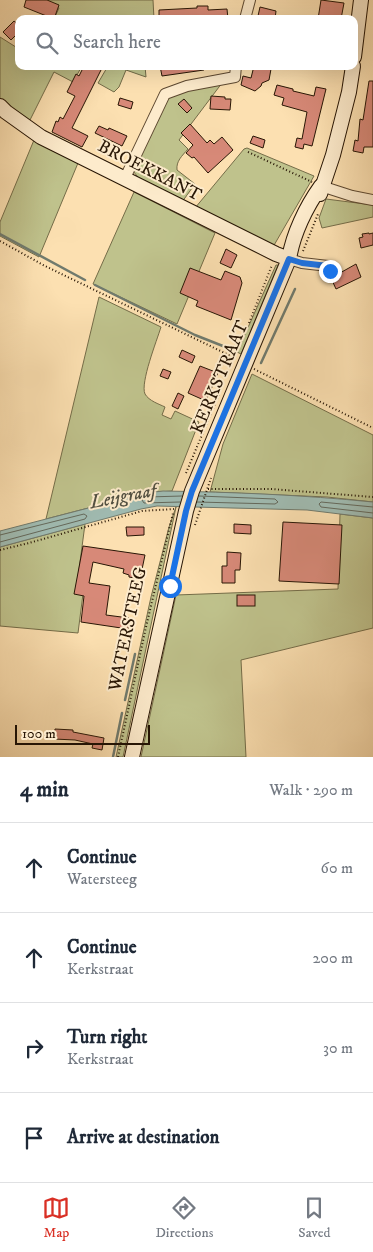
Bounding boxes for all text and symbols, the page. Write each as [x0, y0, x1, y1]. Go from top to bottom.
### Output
search box [15, 15, 358, 70]
icon: search [33, 29, 61, 57]
text: Search here [73, 31, 161, 54]
street label: BROEKKANT [94, 135, 205, 207]
route end [319, 260, 342, 283]
street label: KERKSTRAAT [186, 317, 254, 437]
water label: Leijgraaf [87, 478, 163, 514]
street label: WATERSTEEG [104, 565, 152, 694]
route start [159, 575, 182, 598]
scale bar [15, 722, 150, 745]
text: 100 m [22, 725, 56, 743]
text: 4 min [20, 777, 69, 803]
text: Walk · 290 m [269, 780, 353, 800]
text: Continue [67, 846, 137, 869]
icon: ahead [20, 854, 48, 882]
text: 60 m [321, 858, 353, 878]
text: Watersteeg [67, 869, 137, 889]
text: Continue [67, 936, 137, 959]
icon: ahead [20, 944, 48, 972]
text: 200 m [312, 948, 353, 968]
text: Kerkstraat [67, 959, 134, 979]
text: Turn right [67, 1026, 147, 1049]
icon: right [20, 1034, 48, 1062]
text: 30 m [323, 1038, 353, 1058]
text: Kerkstraat [67, 1049, 134, 1069]
icon: arrive [20, 1124, 48, 1152]
text: Arrive at destination [67, 1126, 219, 1149]
tab: Map [42, 1194, 70, 1242]
tab: Directions [155, 1194, 213, 1242]
tab: Saved [298, 1194, 331, 1242]

